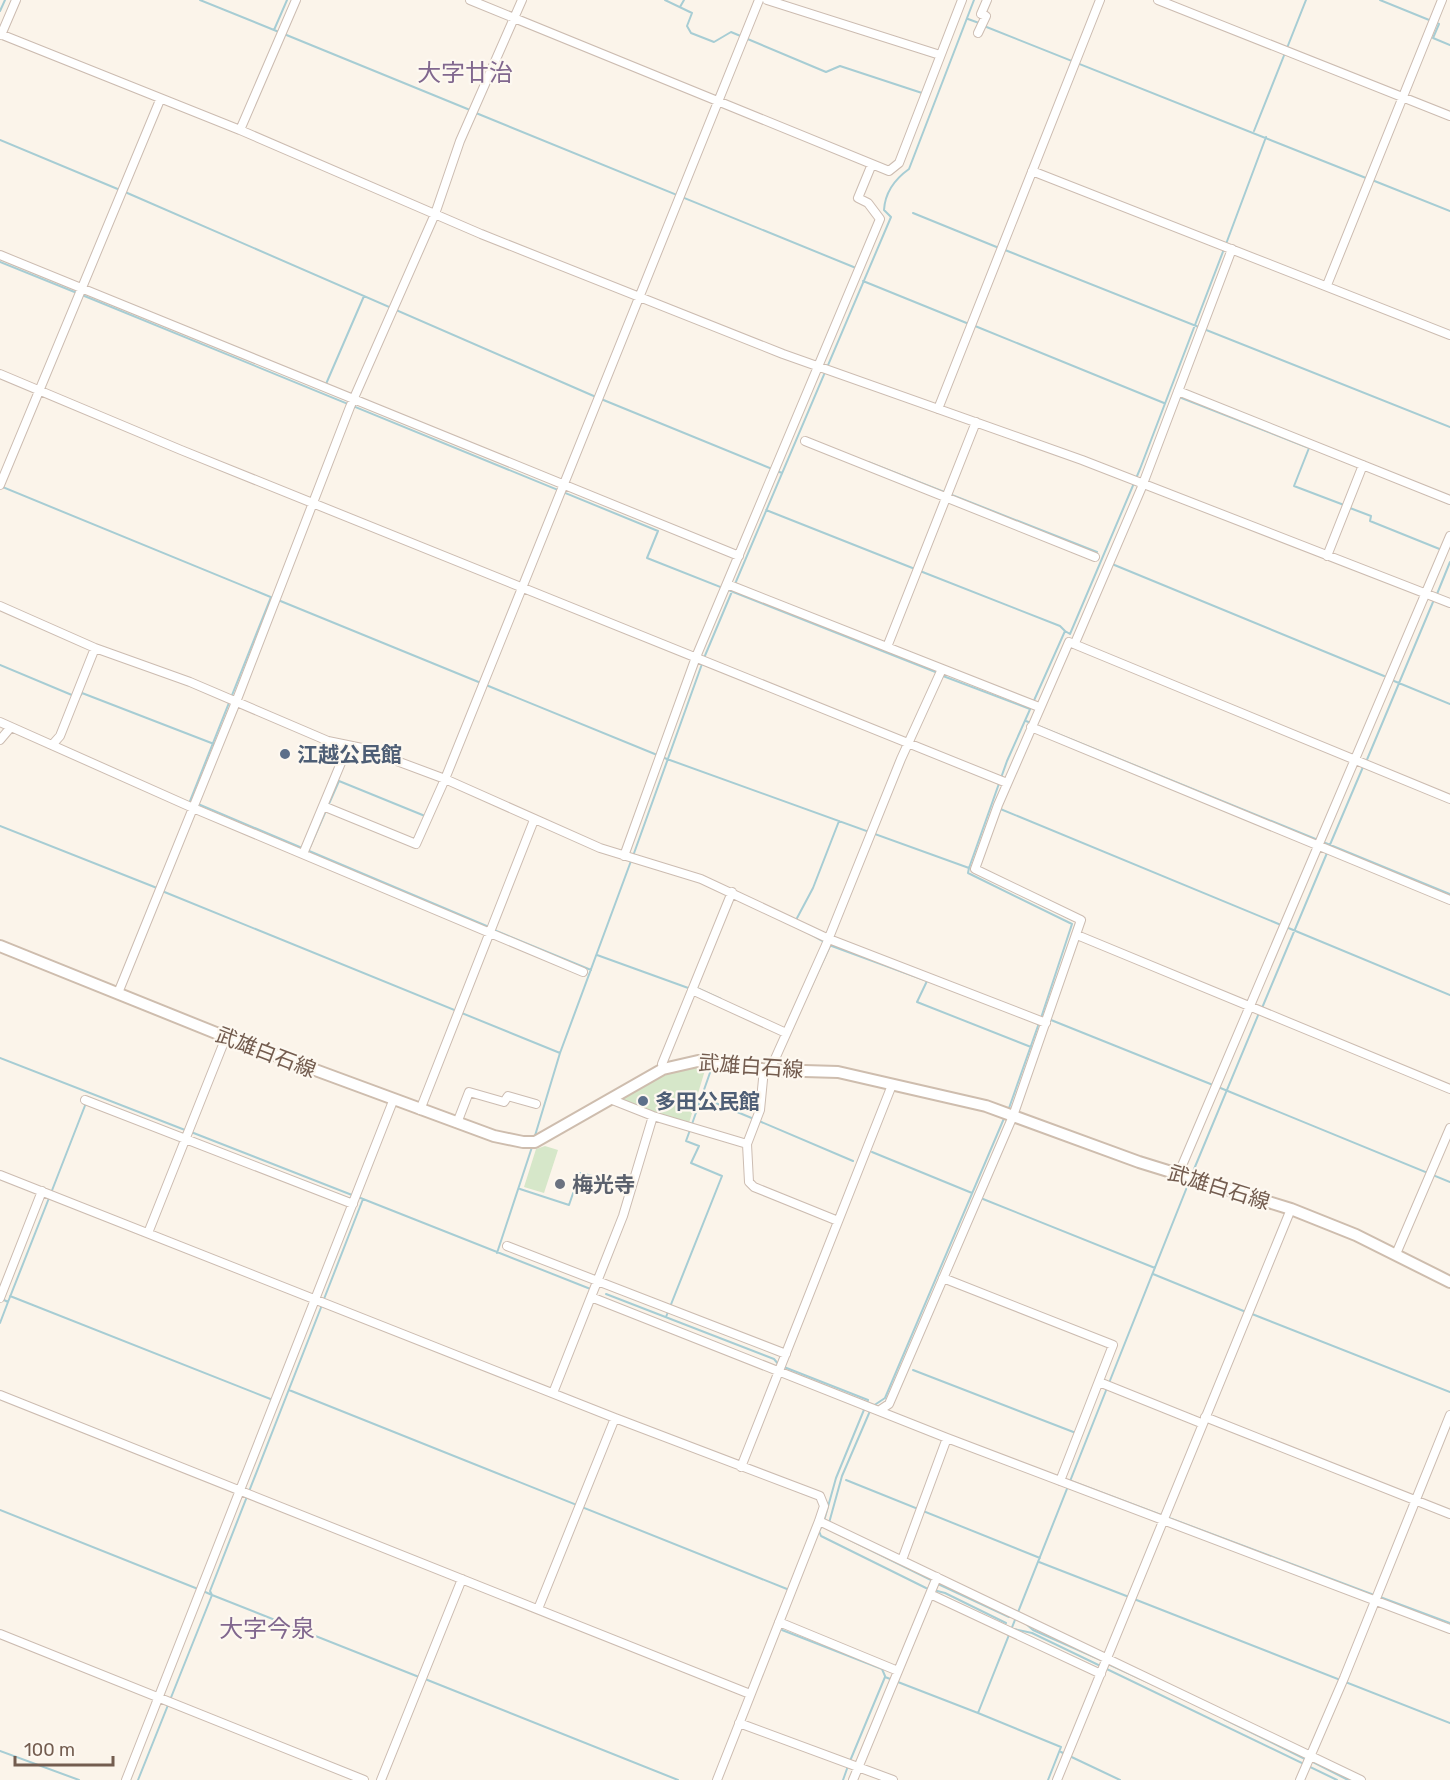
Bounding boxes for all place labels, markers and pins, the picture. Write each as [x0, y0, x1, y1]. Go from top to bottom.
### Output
place label: 江越公民館 [297, 742, 402, 767]
marker: 江越公民館 [278, 747, 292, 761]
place label: 多田公民館 [655, 1089, 760, 1114]
marker: 多田公民館 [636, 1094, 650, 1108]
place label: 梅光寺 [572, 1172, 635, 1197]
marker: 梅光寺 [553, 1177, 567, 1191]

